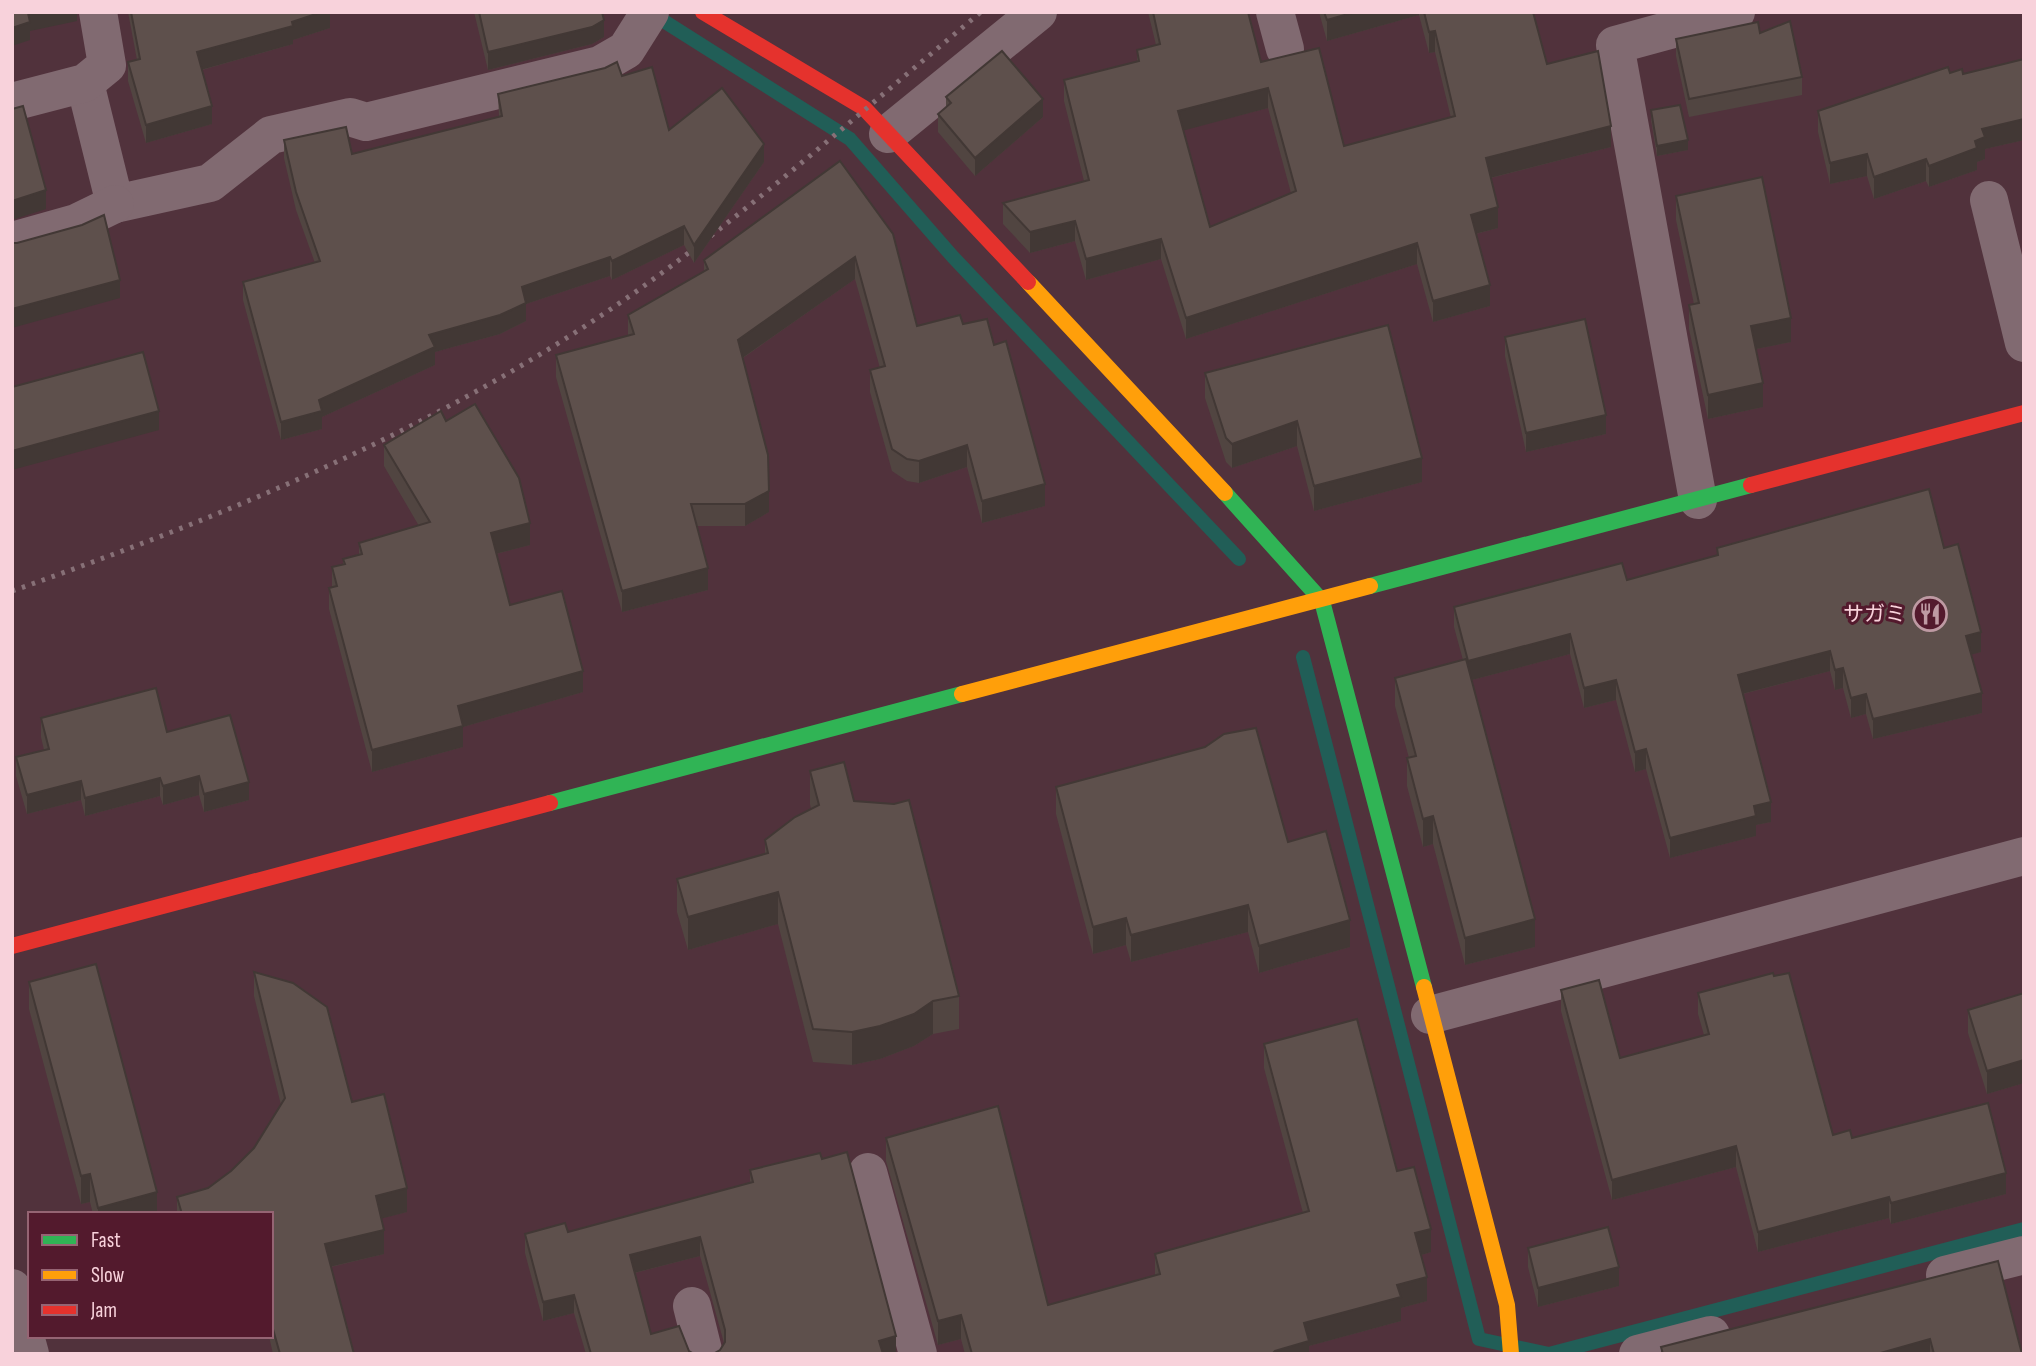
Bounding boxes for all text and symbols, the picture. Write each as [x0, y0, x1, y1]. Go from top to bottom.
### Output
restaurant icon: サガミ [1911, 595, 1949, 633]
place label: サガミ [1843, 602, 1906, 627]
legend [28, 1212, 273, 1338]
text: Fast [91, 1228, 121, 1253]
text: Slow [91, 1263, 125, 1288]
text: Jam [90, 1298, 117, 1323]

